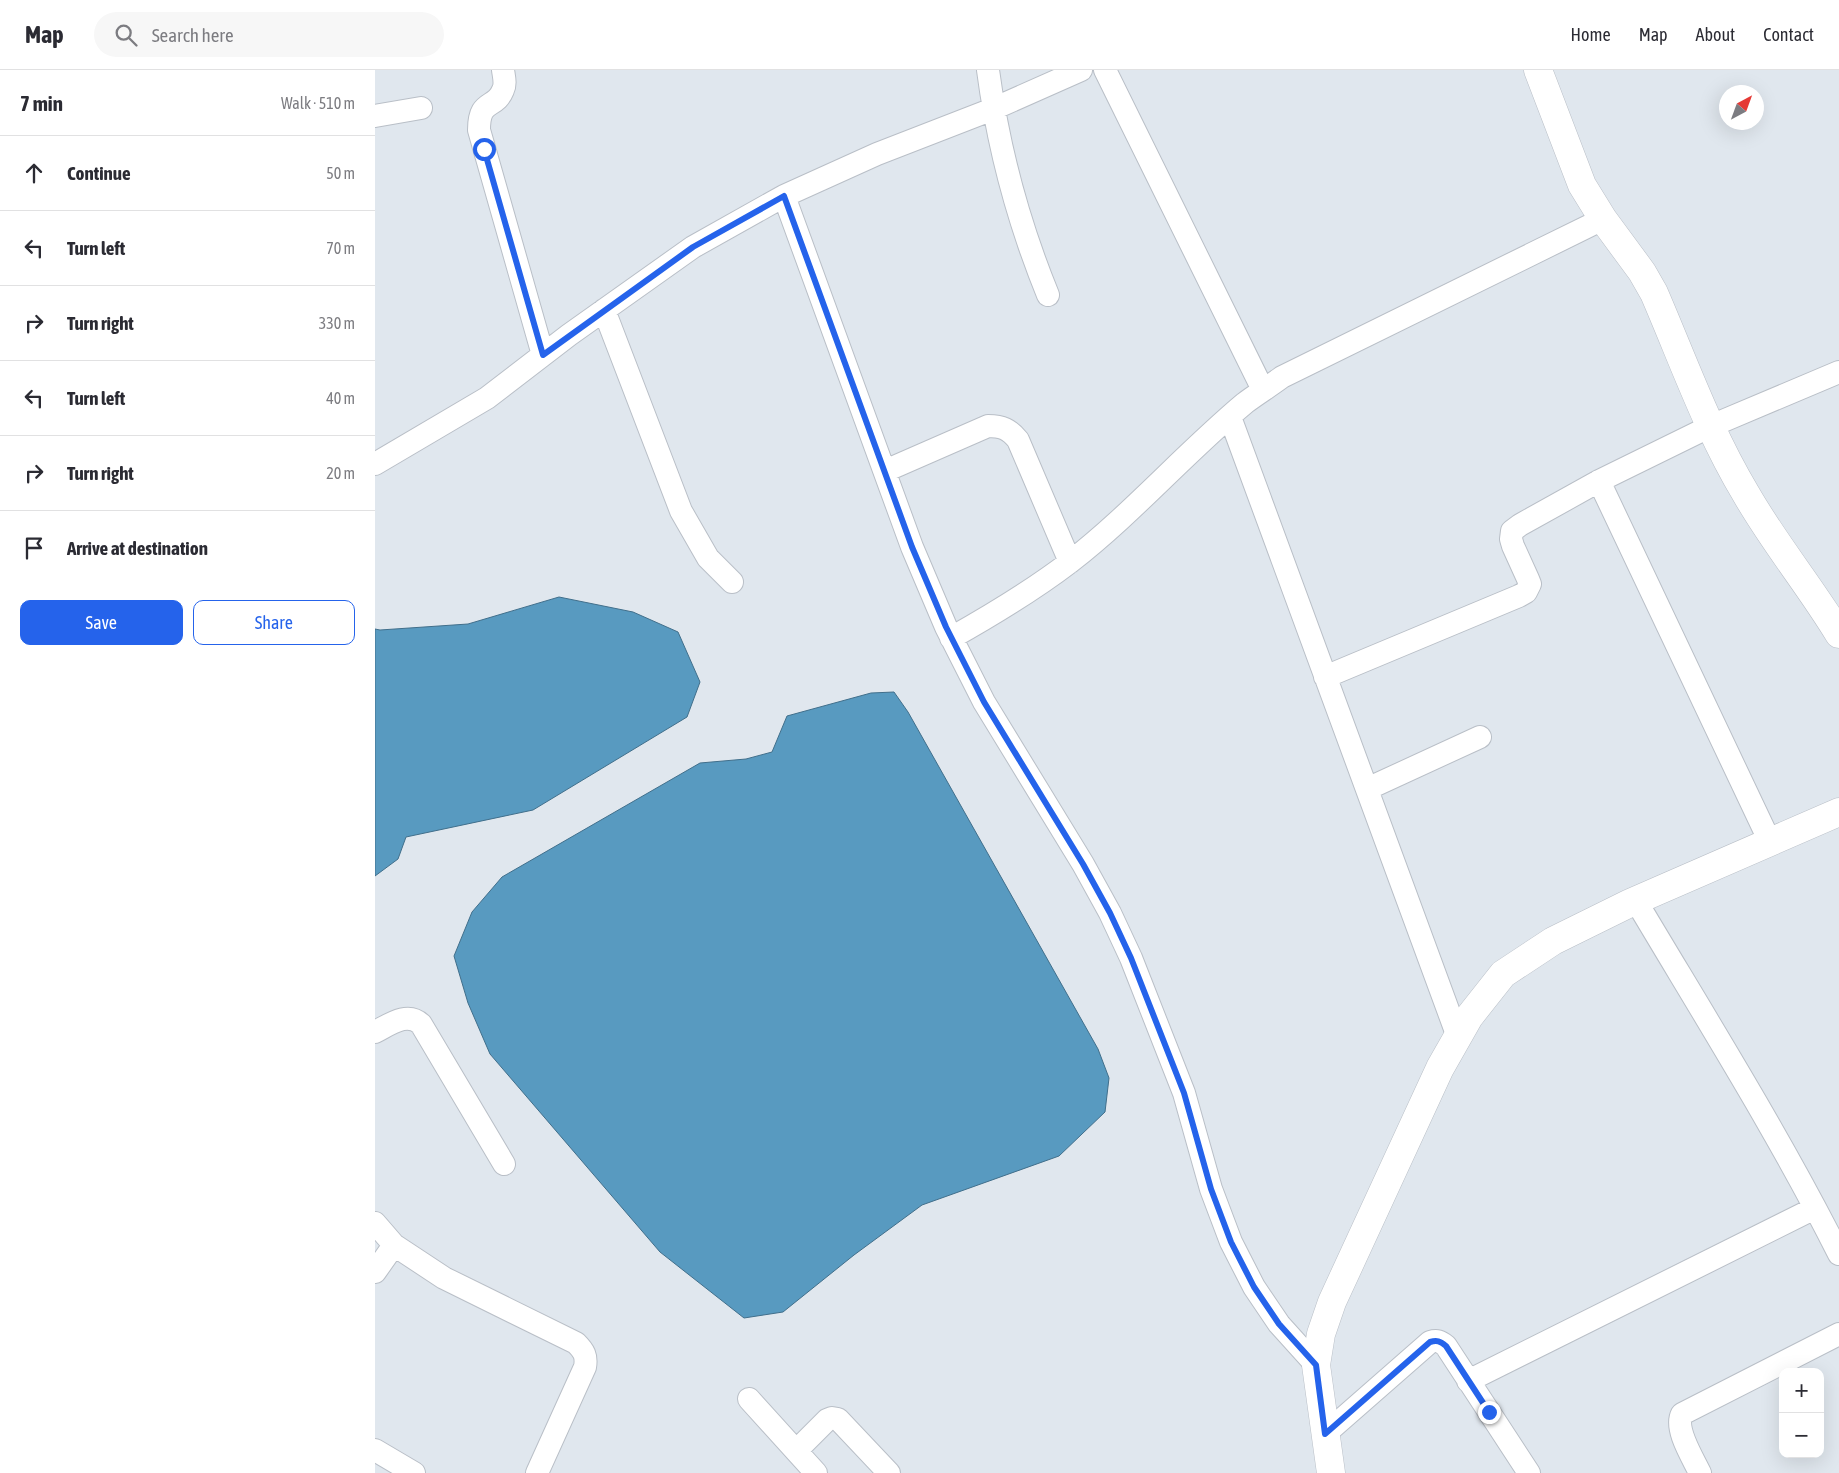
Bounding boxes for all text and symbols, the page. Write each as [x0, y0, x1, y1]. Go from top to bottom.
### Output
search box [94, 12, 444, 57]
text: Map [25, 21, 64, 48]
icon: search [112, 21, 140, 49]
text: Search here [152, 24, 234, 46]
text: Home [1571, 24, 1611, 45]
text: Map [1639, 24, 1668, 45]
text: About [1696, 24, 1735, 45]
text: Contact [1763, 24, 1814, 45]
north arrow [1719, 85, 1764, 130]
text: 7 min [20, 91, 63, 115]
text: Walk · 510 m [281, 94, 355, 112]
route start [473, 138, 496, 161]
icon: ahead [20, 159, 48, 187]
text: Continue [67, 162, 131, 184]
text: 50 m [326, 164, 355, 182]
icon: left [20, 234, 48, 262]
text: Turn left [67, 237, 125, 259]
text: 70 m [326, 239, 355, 257]
icon: right [20, 309, 48, 337]
text: Turn right [67, 312, 134, 334]
text: 330 m [319, 314, 355, 332]
icon: left [20, 384, 48, 412]
text: Turn left [67, 387, 125, 409]
text: 40 m [326, 389, 355, 407]
icon: right [20, 459, 48, 487]
text: Turn right [67, 462, 134, 484]
text: 20 m [326, 464, 355, 482]
icon: arrive [20, 534, 48, 562]
text: Arrive at destination [67, 537, 208, 559]
button: Save [20, 600, 183, 645]
button: Share [193, 600, 355, 645]
map controls [1779, 1368, 1824, 1458]
button: + [1779, 1368, 1824, 1413]
route end [1478, 1401, 1501, 1424]
button: − [1779, 1413, 1824, 1458]

